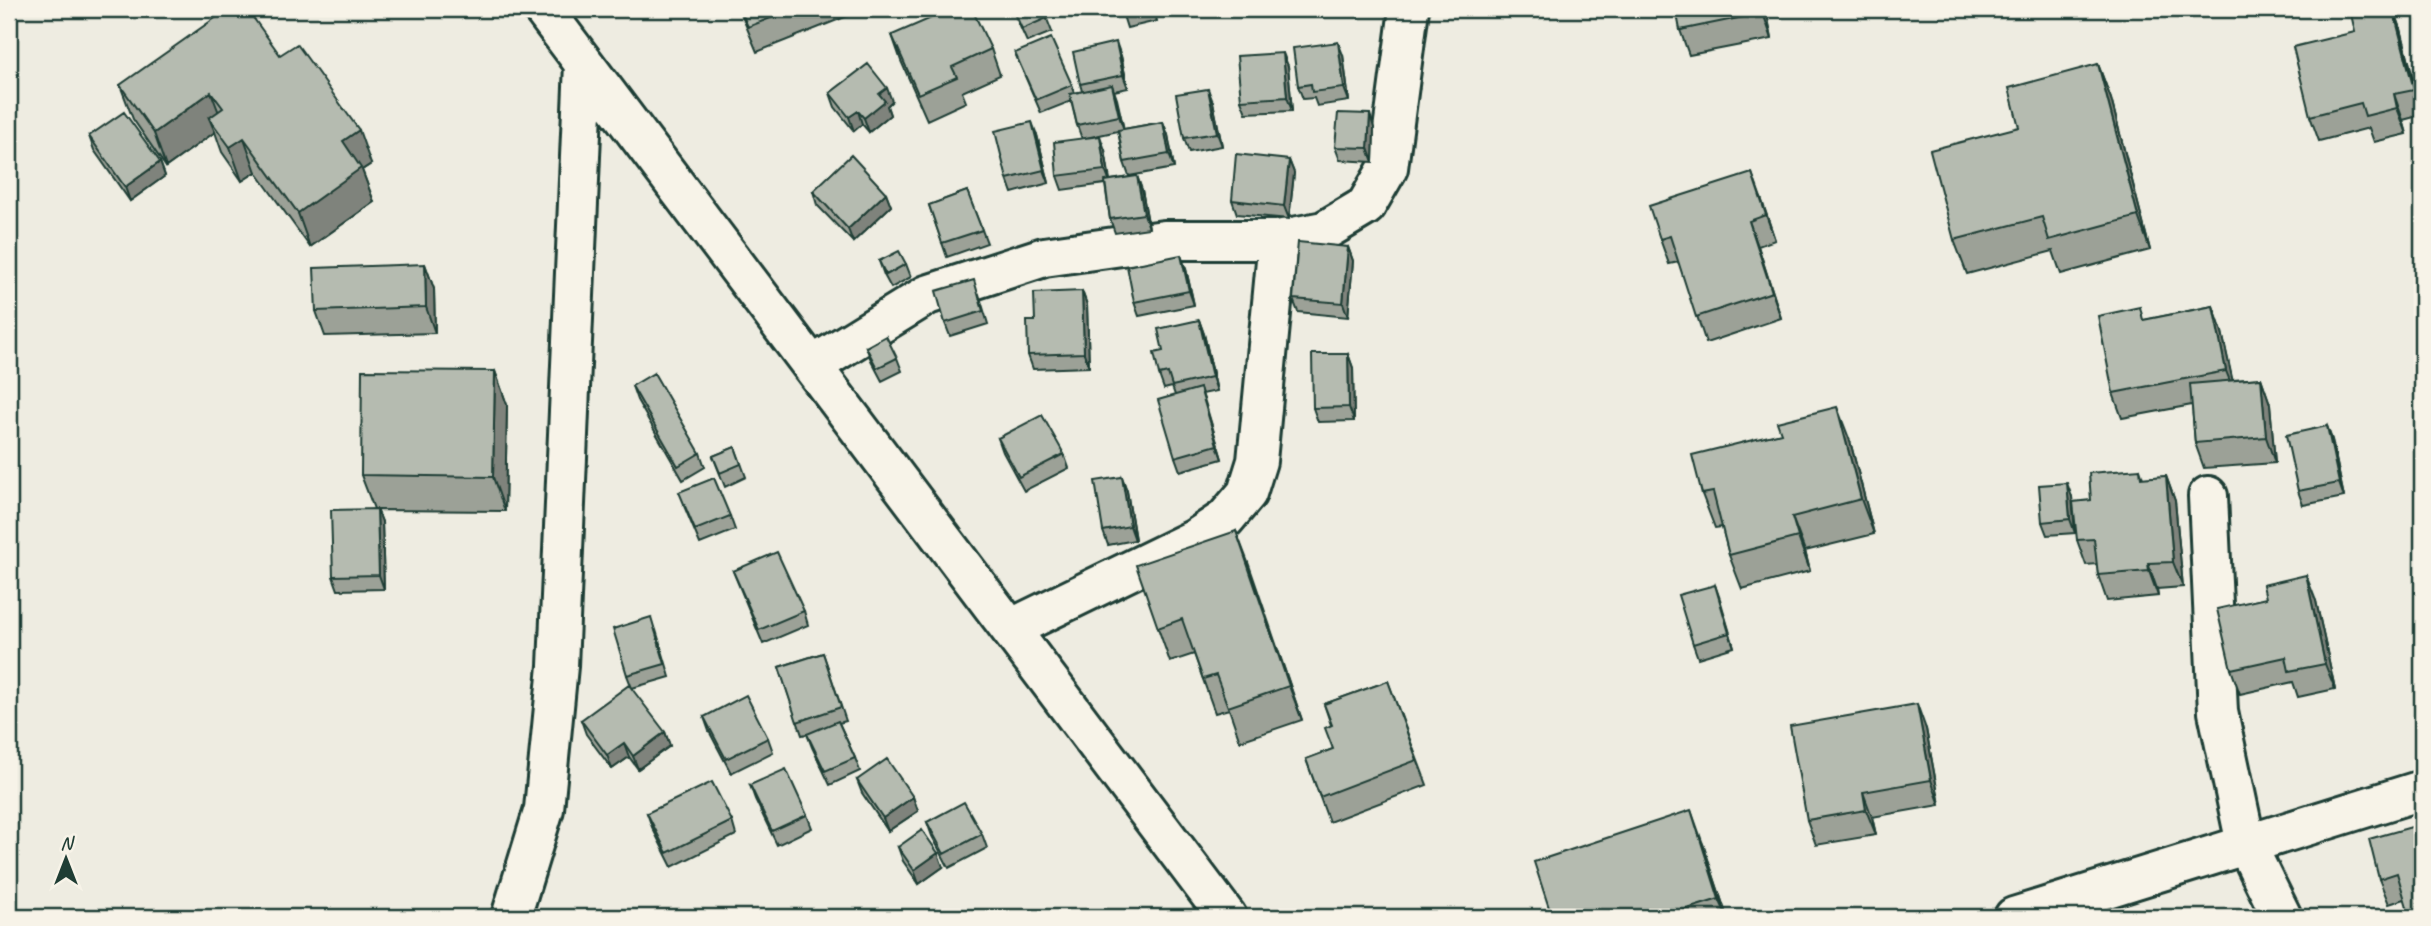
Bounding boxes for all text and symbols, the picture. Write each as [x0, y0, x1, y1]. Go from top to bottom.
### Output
north arrow [32, 824, 102, 894]
text: N [60, 831, 75, 855]

